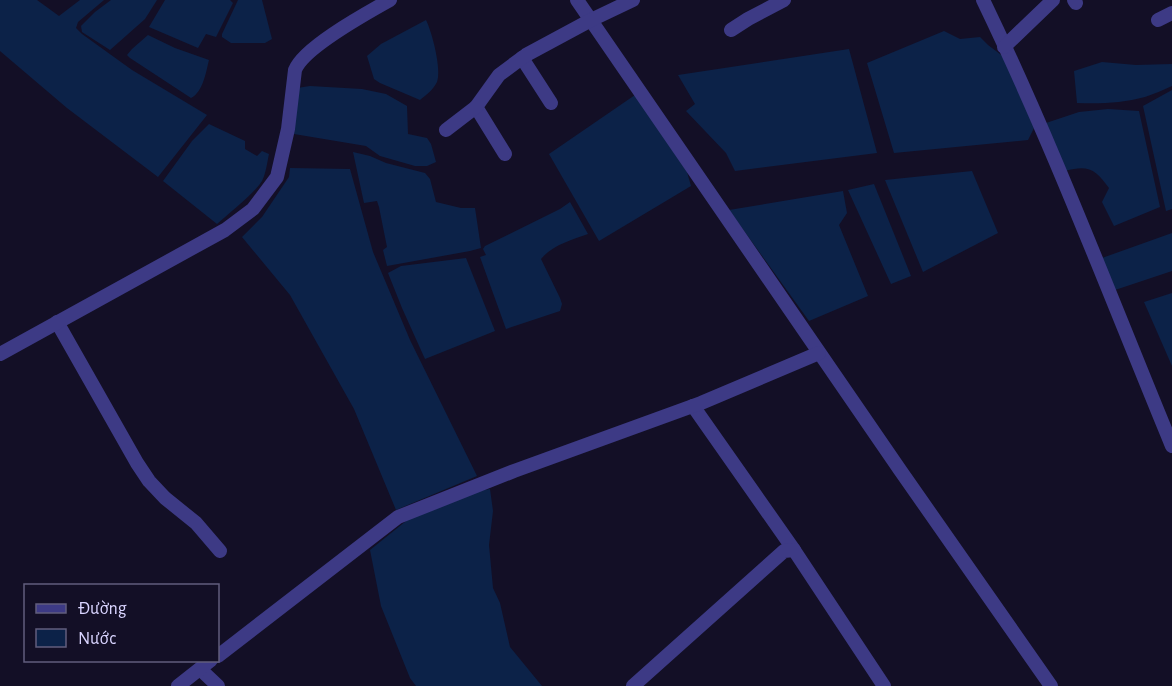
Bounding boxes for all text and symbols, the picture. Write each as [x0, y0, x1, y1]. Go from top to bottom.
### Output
legend [24, 584, 219, 662]
text: Đường [78, 600, 127, 618]
text: Nước [78, 630, 116, 648]

